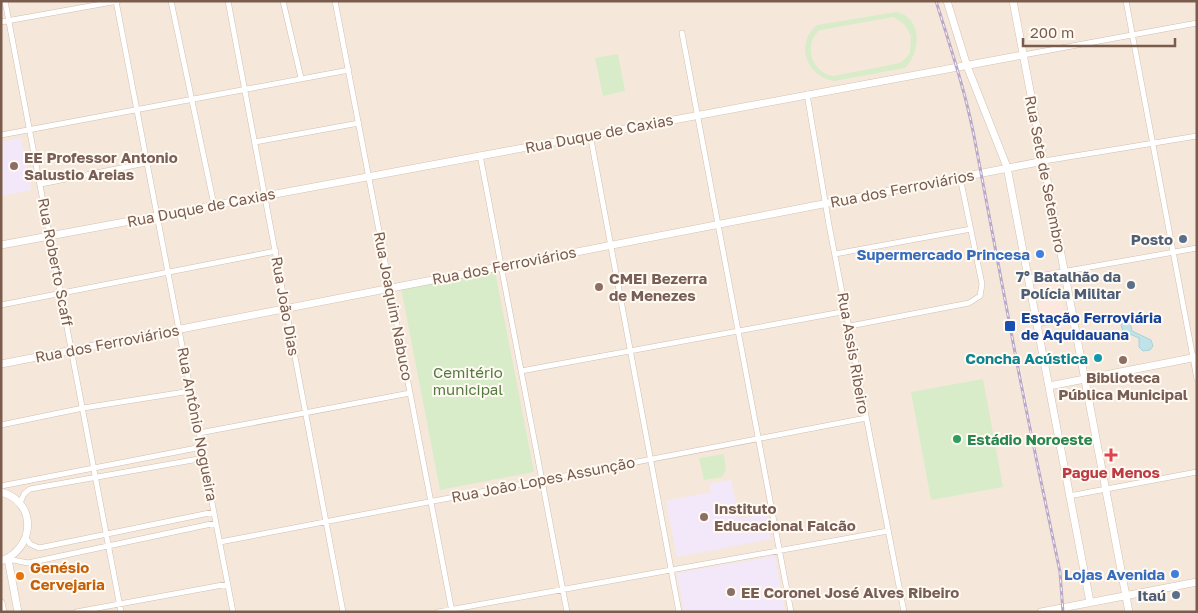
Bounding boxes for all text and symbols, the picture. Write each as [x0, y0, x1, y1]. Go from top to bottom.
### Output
scale bar [1023, 15, 1176, 47]
text: 200 m [1030, 23, 1074, 41]
street label: Rua Sete de Setembro [1022, 94, 1070, 254]
street label: Rua Duque de Caxias [523, 110, 675, 156]
place label: EE Professor Antonio Salustio Areias [24, 148, 178, 183]
marker: EE Professor Antonio Salustio Areias [8, 160, 20, 172]
street label: Rua dos Ferroviários [828, 165, 976, 211]
street label: Rua Duque de Caxias [125, 184, 277, 230]
street label: Rua Roberto Scaff [35, 196, 77, 328]
street label: Rua Joaquim Nabuco [371, 230, 417, 382]
place label: Posto [1131, 230, 1173, 248]
marker: Posto [1177, 233, 1189, 245]
street label: Rua dos Ferroviários [430, 242, 578, 288]
place label: Supermercado Princesa [857, 245, 1030, 263]
marker: Supermercado Princesa [1034, 248, 1046, 260]
street label: Rua João Dias [268, 255, 304, 357]
place label: 7° Batalhão da Polícia Militar [1016, 267, 1121, 302]
place label: CMEI Bezerra de Menezes [609, 269, 707, 304]
marker: 7° Batalhão da Polícia Militar [1125, 279, 1137, 291]
marker: CMEI Bezerra de Menezes [593, 281, 605, 293]
street label: Rua Assis Ribeiro [834, 291, 874, 415]
place label: Estação Ferroviária de Aquidauana [1021, 308, 1162, 343]
marker: Estação Ferroviária de Aquidauana [1003, 319, 1017, 333]
street label: Rua dos Ferroviários [33, 320, 181, 366]
street label: Rua Antônio Nogueira [174, 345, 222, 503]
place label: Concha Acústica [965, 349, 1088, 367]
marker: Concha Acústica [1092, 352, 1104, 364]
marker: Biblioteca Pública Municipal [1117, 354, 1129, 366]
park label: Cemitério municipal [433, 363, 503, 398]
place label: Biblioteca Pública Municipal [1058, 368, 1188, 403]
place label: Estádio Noroeste [967, 430, 1093, 448]
marker: Estádio Noroeste [951, 433, 963, 445]
marker: Pague Menos [1105, 449, 1117, 461]
street label: Rua João Lopes Assunção [450, 452, 636, 506]
place label: Pague Menos [1062, 463, 1160, 481]
place label: Instituto Educacional Falcão [714, 499, 856, 534]
marker: Instituto Educacional Falcão [698, 511, 710, 523]
place label: Genésio Cervejaria [30, 558, 105, 593]
place label: Lojas Avenida [1064, 565, 1165, 583]
marker: Lojas Avenida [1169, 568, 1181, 580]
marker: Genésio Cervejaria [14, 570, 26, 582]
place label: EE Coronel José Alves Ribeiro [741, 583, 959, 601]
marker: EE Coronel José Alves Ribeiro [725, 586, 737, 598]
place label: Itaú [1137, 586, 1166, 604]
marker: Itaú [1170, 589, 1182, 601]

